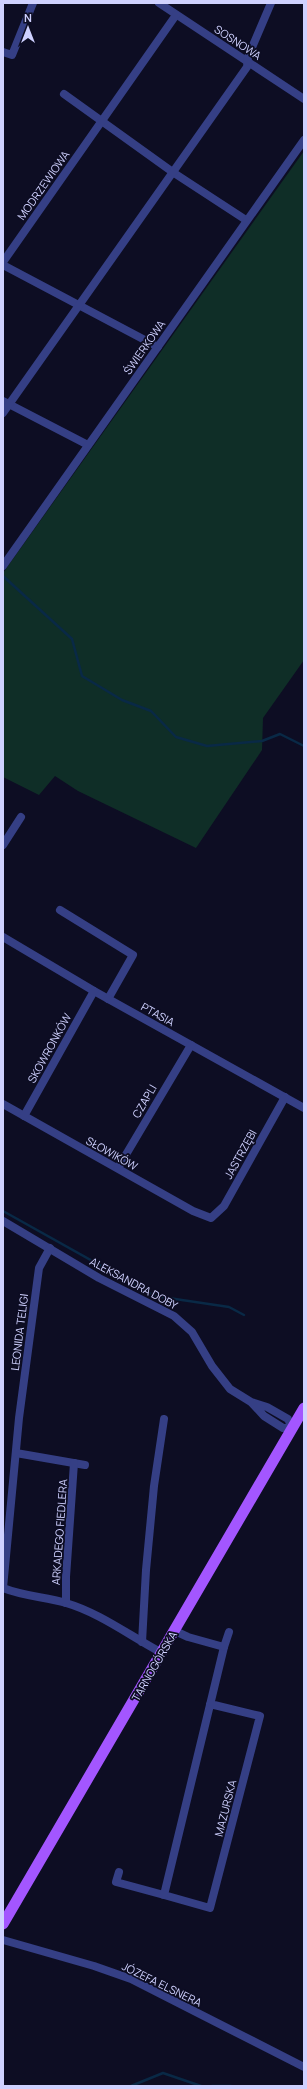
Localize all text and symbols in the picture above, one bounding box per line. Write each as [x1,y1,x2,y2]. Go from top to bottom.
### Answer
north arrow [8,8,48,48]
text: N [24,10,32,25]
street label: SOSNOWA [212,21,264,63]
street label: MODRZEWIOWA [13,147,73,223]
street label: ŚWIERKOWA [120,317,168,377]
street label: PTASIA [139,999,177,1029]
street label: SKOWRONKÓW [24,1010,75,1085]
street label: CZAPLI [128,1081,160,1121]
street label: JASTRZĘBI [220,1127,260,1181]
street label: SŁOWIKÓW [84,1133,141,1174]
street label: ALEKSANDRA DOBY [87,1253,181,1313]
street label: LEONIDA TELIGI [7,1293,31,1371]
street label: ARKADEGO FIEDLERA [48,1478,70,1585]
street label: TARNOGÓRSKA [128,1628,180,1704]
street label: MAZURSKA [211,1778,239,1838]
street label: JÓZEFA ELSNERA [120,1958,204,2010]

